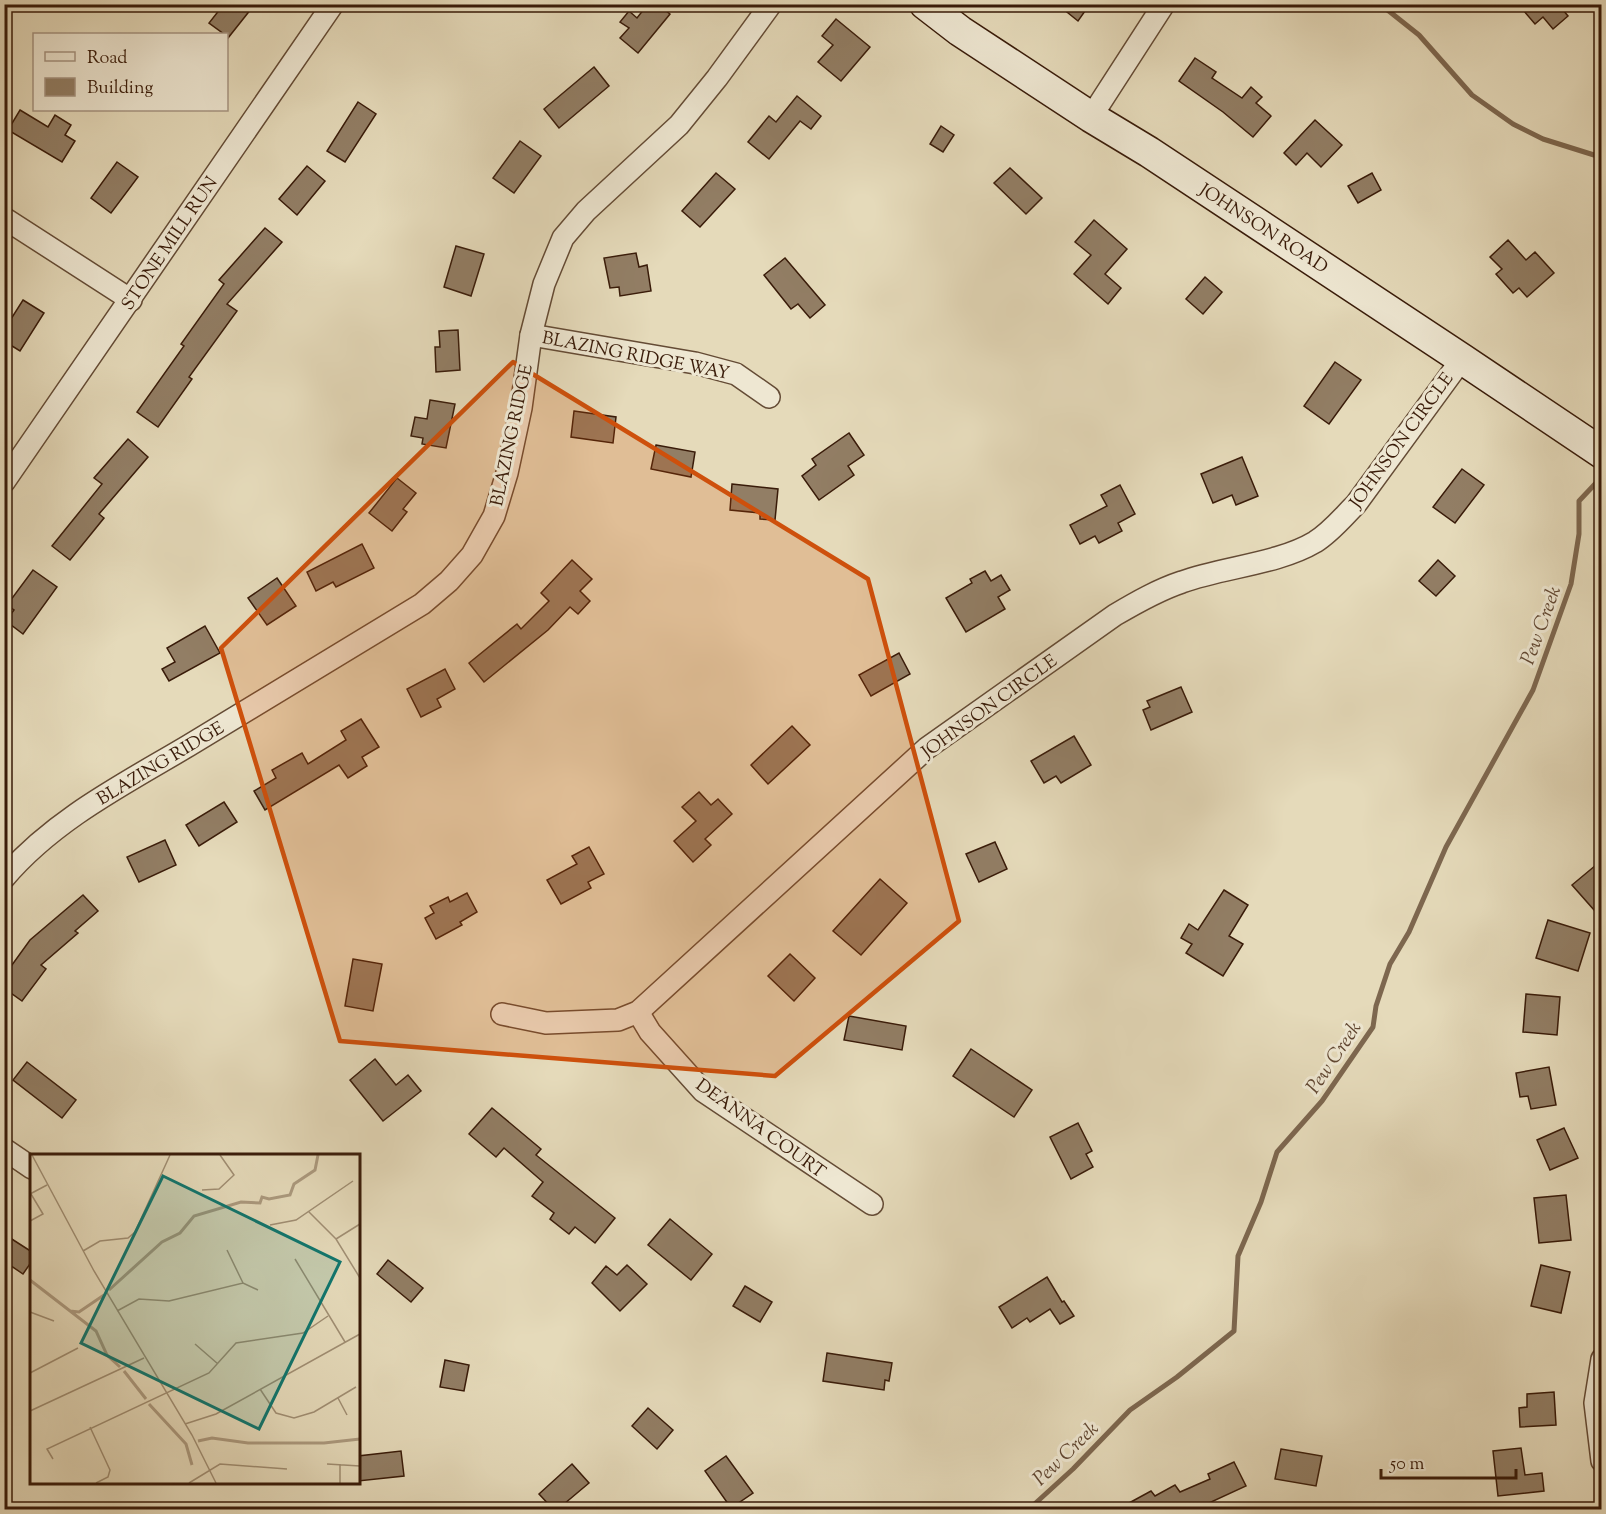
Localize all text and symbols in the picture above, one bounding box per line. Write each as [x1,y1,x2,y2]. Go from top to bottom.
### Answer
legend [33,33,228,111]
text: Road [87,46,127,72]
text: Building [87,76,153,102]
street label: STONE MILL RUN [116,172,225,316]
street label: JOHNSON ROAD [1193,178,1332,281]
street label: BLAZING RIDGE WAY [540,326,732,388]
street label: BLAZING RIDGE [485,362,541,509]
street label: JOHNSON CIRCLE [1344,368,1461,515]
water label: Pew Creek [1515,583,1570,669]
street label: JOHNSON CIRCLE [916,649,1064,766]
street label: BLAZING RIDGE [92,716,230,813]
water label: Pew Creek [1300,1016,1370,1100]
street label: DEANNA COURT [689,1073,831,1186]
inset map [30,1154,360,1484]
water label: Pew Creek [1027,1416,1106,1494]
scale bar [1381,1442,1516,1480]
text: 50 m [1389,1452,1425,1478]

